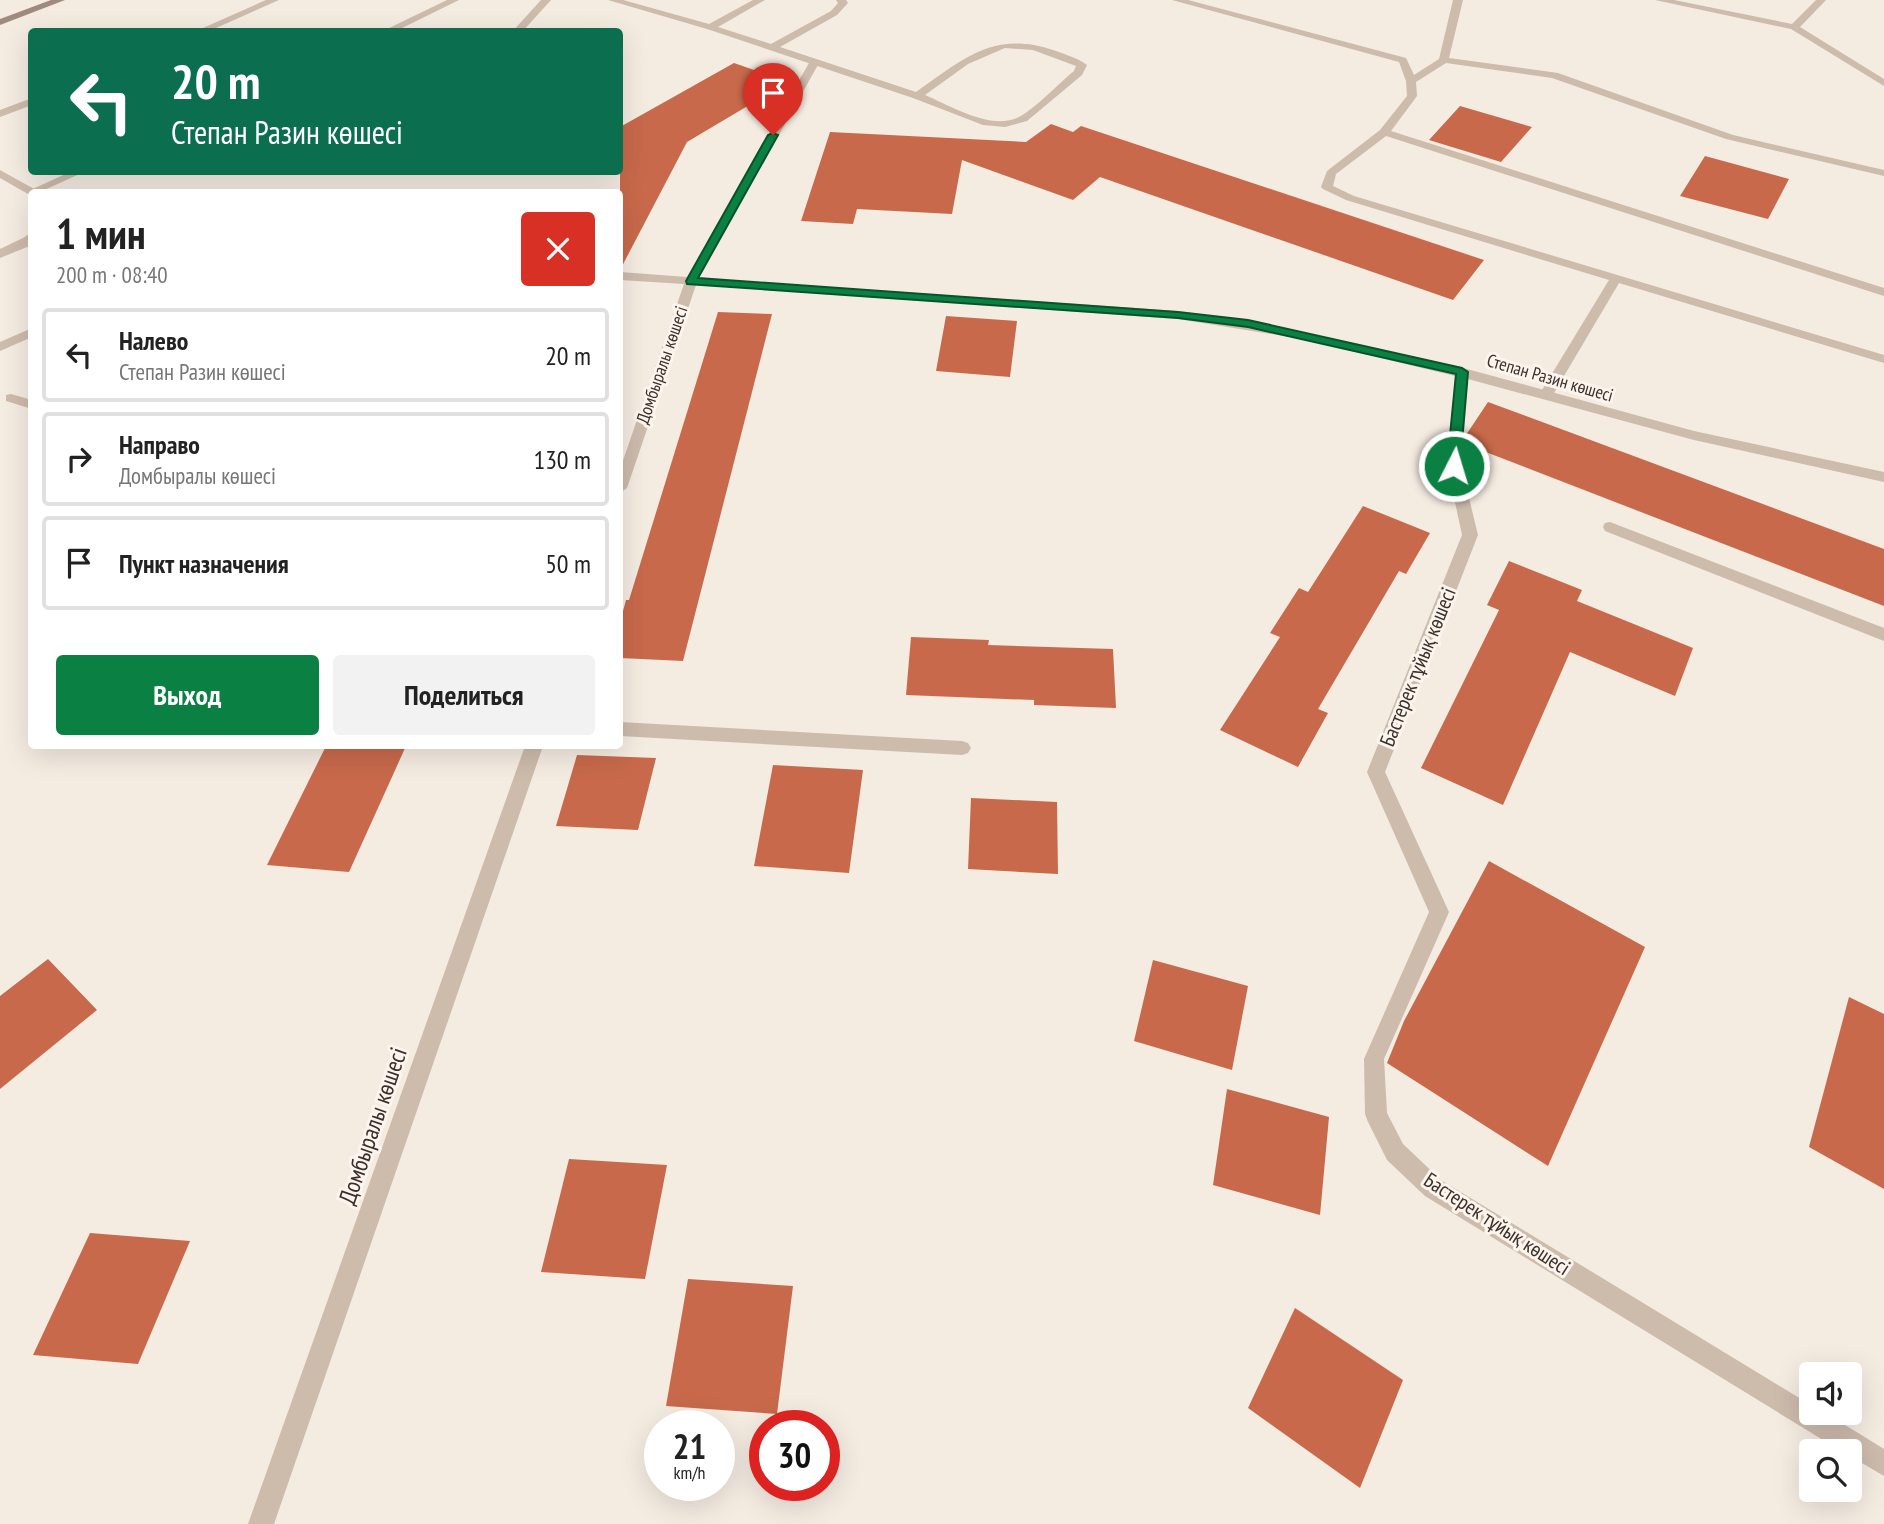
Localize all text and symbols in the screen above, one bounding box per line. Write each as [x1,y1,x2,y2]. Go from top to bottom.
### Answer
text: 20 m [171,49,260,113]
icon: left [56,56,147,147]
pin [743,63,803,135]
icon: arrive [754,74,792,112]
text: Степан Разин көшесі [171,111,403,153]
text: 1 мин [56,206,146,261]
button: close [521,212,595,286]
text: 200 m · 08:40 [56,260,168,289]
street label: Домбыралы көшесі [631,303,692,427]
text: Налево [119,324,188,357]
icon: left [60,336,98,374]
text: 20 m [545,339,591,372]
street label: Степан Разин көшесі [1484,348,1616,407]
text: Степан Разин көшесі [119,357,286,386]
text: Направо [119,428,200,461]
position arrow [1417,429,1491,503]
icon: right [60,440,98,478]
text: 130 m [533,443,591,476]
text: Домбыралы көшесі [119,461,276,490]
icon: arrive [60,544,98,582]
text: Пункт назначения [119,547,289,580]
text: 50 m [545,547,591,580]
street label: Бастерек тұйық көшесі [1373,583,1462,750]
button: Выход [56,655,319,735]
button: Поделиться [333,655,595,735]
street label: Домбыралы көшесі [331,1043,414,1208]
street label: Бастерек тұйық көшесі [1419,1166,1576,1281]
map controls [1799,1362,1862,1502]
button: sound [1799,1362,1862,1425]
speed limit sign: 30 [749,1410,840,1501]
text: 21 [673,1423,706,1469]
button: search [1799,1439,1862,1502]
text: km/h [674,1461,705,1484]

